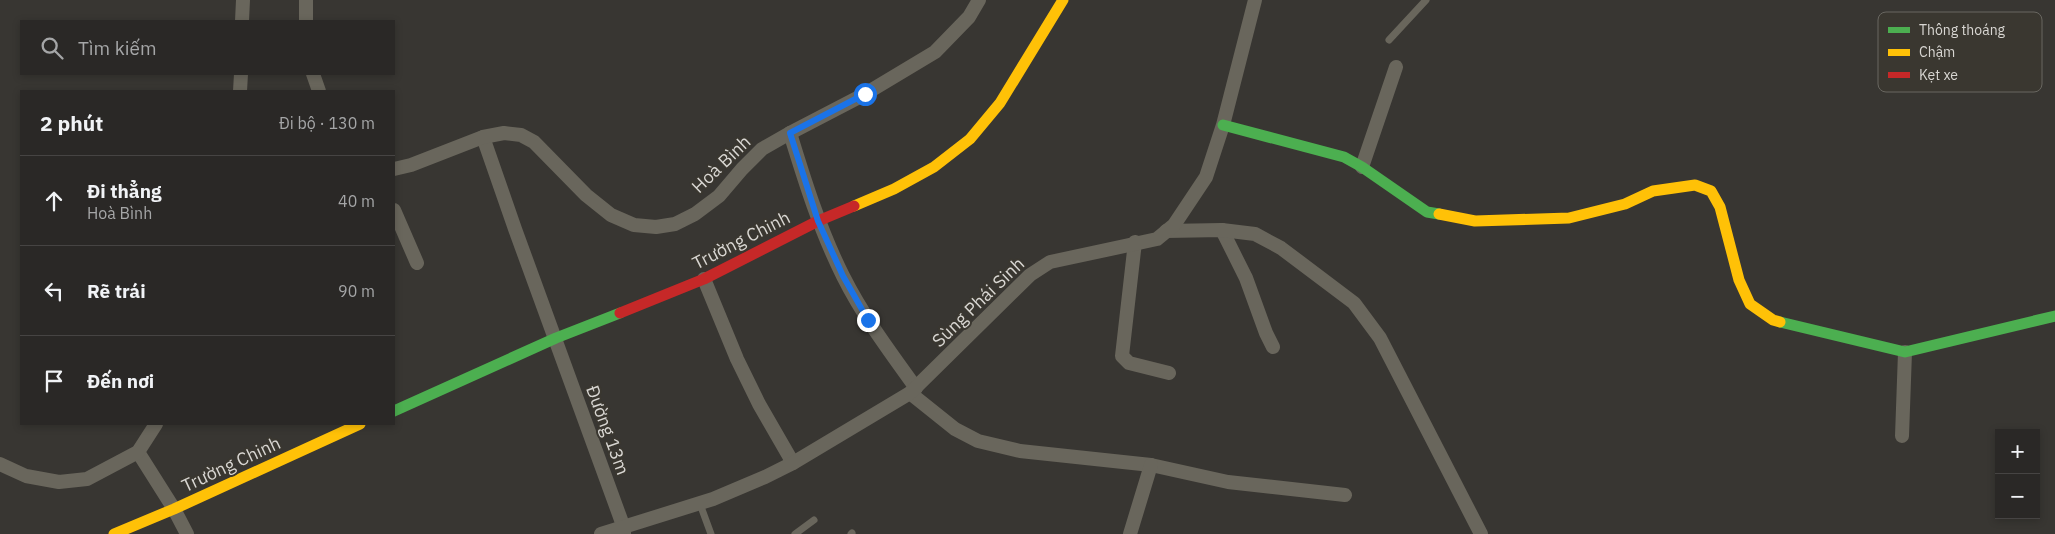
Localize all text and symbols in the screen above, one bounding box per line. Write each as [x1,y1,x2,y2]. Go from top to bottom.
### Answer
legend [1878,12,2042,92]
search box [20,20,395,75]
text: Thông thoáng [1919,21,2006,39]
icon: search [38,34,66,62]
text: Tìm kiếm [78,36,156,60]
text: Chậm [1919,43,1955,61]
text: Kẹt xe [1919,66,1958,84]
route start [854,83,877,106]
text: 2 phút [40,109,103,137]
text: Đi bộ · 130 m [279,113,375,133]
street label: Hoà Bình [687,130,755,198]
text: Đi thẳng [87,179,161,203]
icon: ahead [40,187,68,215]
text: 40 m [338,191,375,211]
text: Hoà Bình [87,203,152,223]
street label: Trường Chinh [688,206,794,274]
street label: Sùng Phái Sinh [927,252,1029,352]
icon: left [40,277,68,305]
text: Rẽ trái [87,279,146,303]
text: 90 m [338,281,375,301]
route end [857,309,880,332]
icon: arrive [40,367,68,395]
text: Đến nơi [87,369,154,393]
street label: Đường 13m [581,382,635,478]
map controls [1995,429,2040,519]
button: + [1995,429,2040,474]
street label: Trường Chinh [178,431,284,497]
button: − [1995,474,2040,519]

